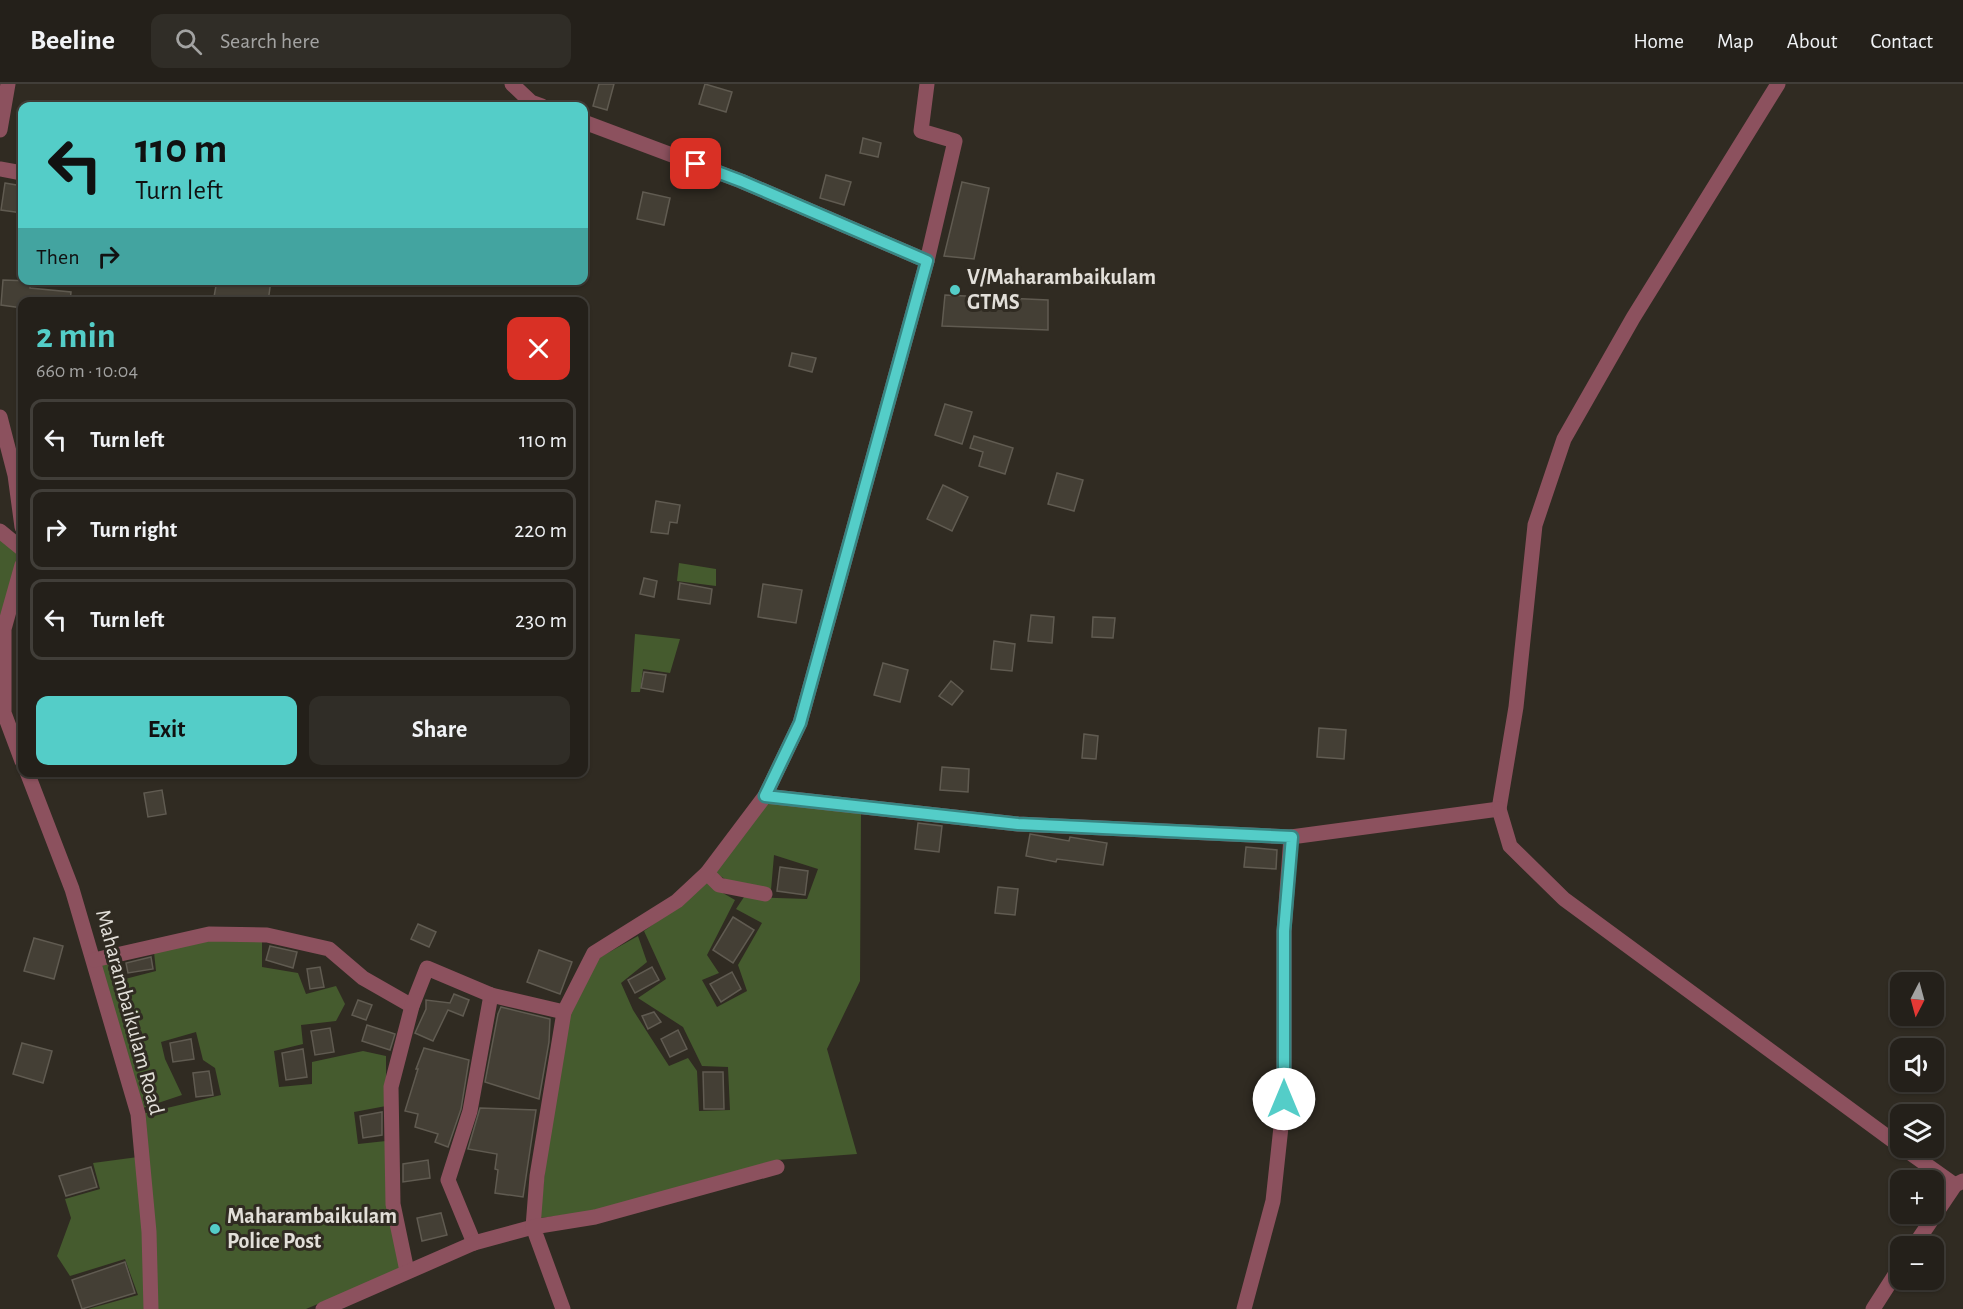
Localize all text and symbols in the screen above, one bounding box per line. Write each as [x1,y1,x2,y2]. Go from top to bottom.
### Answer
search box [151,14,571,68]
icon: search [172,25,205,58]
text: Beeline [30,27,115,55]
text: Search here [220,30,320,52]
text: Home [1633,31,1684,52]
text: Map [1717,31,1754,52]
text: About [1787,31,1837,52]
text: Contact [1870,31,1933,52]
icon: left [36,126,114,204]
text: 110 m [135,128,227,170]
pin [670,138,721,189]
icon: arrive [679,147,712,180]
text: Turn left [135,177,223,204]
icon: right [92,240,125,273]
text: Then [36,246,80,268]
place label: V/Maharambaikulam GTMS [967,266,1156,313]
marker: V/Maharambaikulam GTMS [948,283,962,297]
button: close [507,317,570,380]
text: 2 min [36,318,116,354]
text: 660 m · 10:04 [36,361,138,381]
icon: left [39,423,72,456]
text: Turn left [90,429,164,451]
text: 110 m [519,429,567,451]
icon: right [39,513,72,546]
text: Turn right [90,519,177,541]
text: 220 m [514,519,567,541]
icon: left [39,603,72,636]
text: Turn left [90,609,164,631]
text: 230 m [515,609,567,631]
button: Exit [36,696,297,765]
button: Share [309,696,570,765]
street label: Maharambaikulam Road [92,907,168,1117]
north arrow [1890,972,1944,1026]
map controls [1890,972,1944,1290]
button: sound [1890,1038,1944,1092]
position arrow [1252,1067,1316,1131]
button: layers [1890,1104,1944,1158]
button: + [1890,1170,1944,1224]
place label: Maharambaikulam Police Post [227,1205,397,1252]
marker: Maharambaikulam Police Post [208,1222,222,1236]
button: − [1890,1236,1944,1290]

